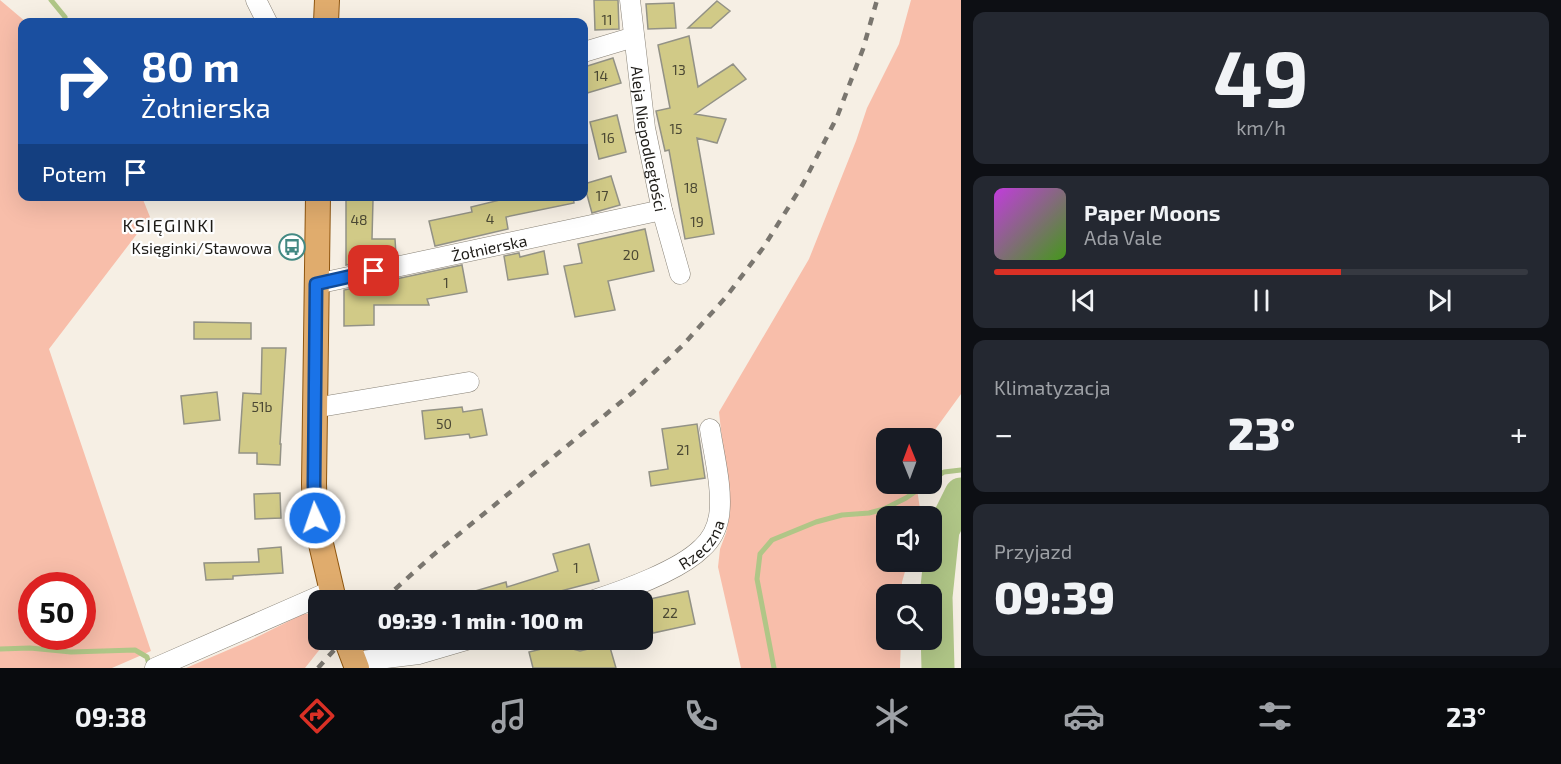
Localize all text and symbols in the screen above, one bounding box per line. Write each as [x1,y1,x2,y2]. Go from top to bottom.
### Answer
house number: 11 [601,11,613,28]
text: 49 [1213,29,1309,123]
text: 80 m [141,40,240,90]
icon: right [42,42,120,120]
house number: 13 [672,61,686,78]
street label: Aleja Niepodległości [628,65,672,213]
house number: 14 [594,67,608,84]
text: Żołnierska [141,91,270,123]
text: km/h [1236,115,1286,139]
house number: 15 [669,120,683,137]
house number: 16 [601,129,615,146]
icon: arrive [119,156,152,189]
text: Potem [42,160,107,186]
house number: 18 [684,179,698,196]
house number: 17 [596,187,608,204]
text: Paper Moons [1084,199,1220,225]
house number: 4 [486,210,494,227]
house number: 48 [350,211,368,228]
house number: 19 [690,213,704,230]
district label: KSIĘGINKI [123,214,216,236]
text: Ada Vale [1084,225,1162,249]
street label: Żołnierska [450,230,529,264]
bus stop icon: Księginki/Stawowa [277,232,307,262]
place label: Księginki/Stawowa [131,238,272,257]
pin [348,245,399,296]
house number: 20 [623,246,639,263]
icon: arrive [357,254,390,287]
house number: 1 [443,274,449,291]
icon: previous [1067,284,1100,317]
icon: pause [1245,284,1278,317]
icon: next [1423,284,1456,317]
text: Klimatyzacja [994,375,1110,399]
house number: 51b [251,398,273,415]
text: 23° [1228,405,1295,459]
text: − [994,413,1013,453]
text: + [1510,413,1528,453]
house number: 50 [436,415,452,432]
north arrow [876,428,942,494]
map controls [876,428,942,650]
house number: 21 [676,441,690,458]
position arrow [283,486,347,550]
button: sound [876,506,942,572]
street label: Rzeczna [675,517,727,573]
text: Przyjazd [994,539,1072,563]
house number: 1 [573,559,579,576]
text: 09:39 [994,569,1115,623]
speed limit sign: 50 [18,572,96,650]
button: search [876,584,942,650]
house number: 22 [662,604,678,621]
text: 09:39 · 1 min · 100 m [378,607,583,633]
icon: directions [296,695,338,737]
icon: music [488,695,530,737]
icon: phone [680,695,722,737]
icon: climate [871,695,913,737]
icon: car [1063,695,1105,737]
icon: filters [1254,695,1296,737]
text: 09:38 [75,700,147,732]
text: 23° [1446,700,1486,732]

